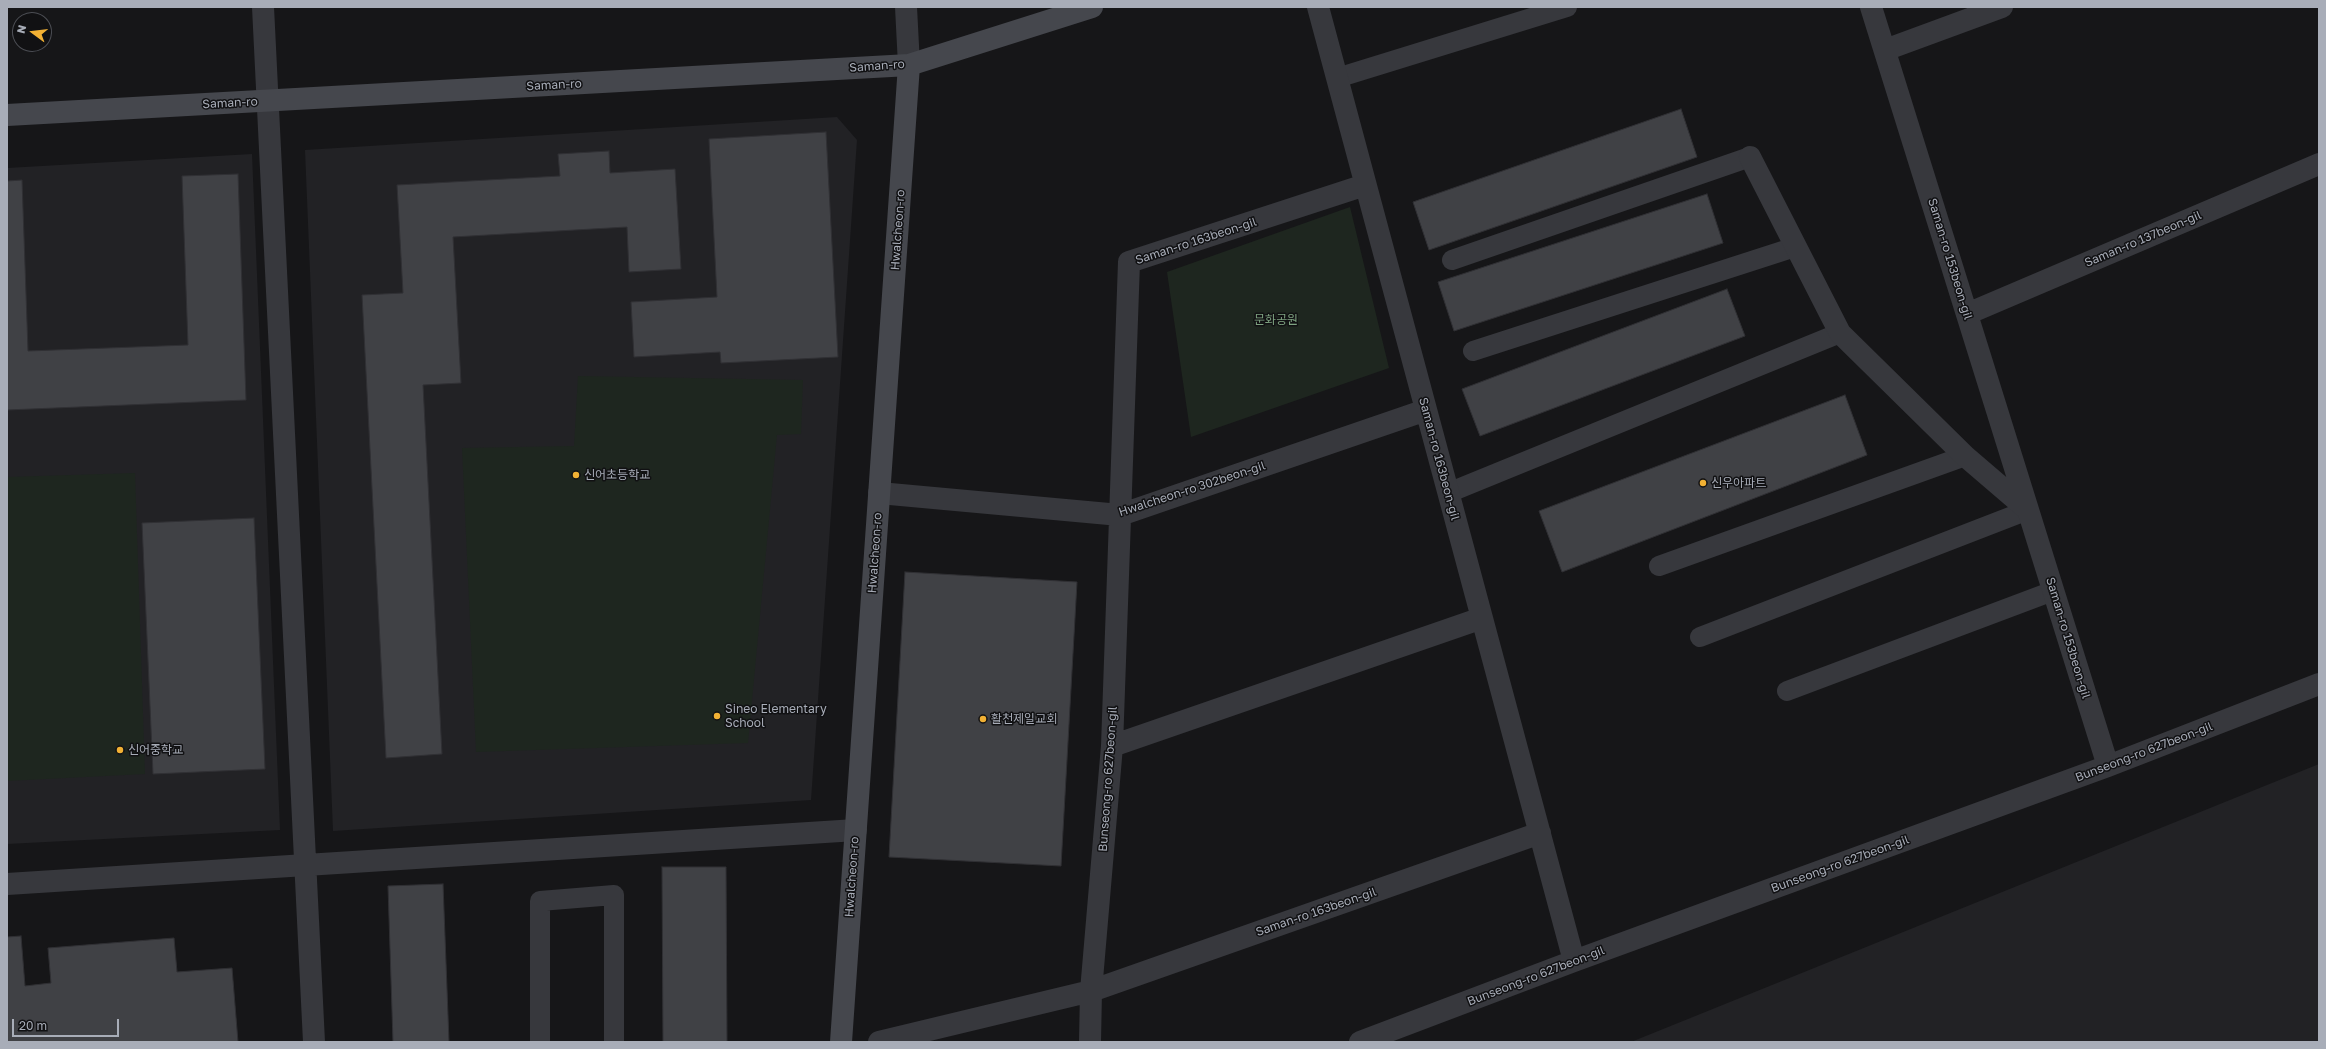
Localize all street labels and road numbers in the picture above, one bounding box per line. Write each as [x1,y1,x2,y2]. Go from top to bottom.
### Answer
street label: Saman-ro [849,57,905,75]
street label: Saman-ro [526,76,582,94]
street label: Saman-ro [202,94,258,112]
street label: Hwalcheon-ro [888,189,908,271]
street label: Saman-ro 153beon-gil [1925,197,1975,321]
street label: Saman-ro 137beon-gil [2082,208,2204,270]
street label: Saman-ro 163beon-gil [1134,215,1258,267]
street label: Saman-ro 163beon-gil [1416,396,1462,522]
street label: Hwalcheon-ro 302beon-gil [1117,458,1267,520]
street label: Hwalcheon-ro [865,512,885,594]
street label: Saman-ro 153beon-gil [2043,576,2093,700]
street label: Bunseong-ro 627beon-gil [1096,706,1120,852]
street label: Bunseong-ro 627beon-gil [2073,719,2215,785]
street label: Bunseong-ro 627beon-gil [1769,832,1911,896]
street label: Hwalcheon-ro [842,836,862,918]
street label: Saman-ro 163beon-gil [1254,885,1378,939]
street label: Bunseong-ro 627beon-gil [1465,943,1607,1009]

